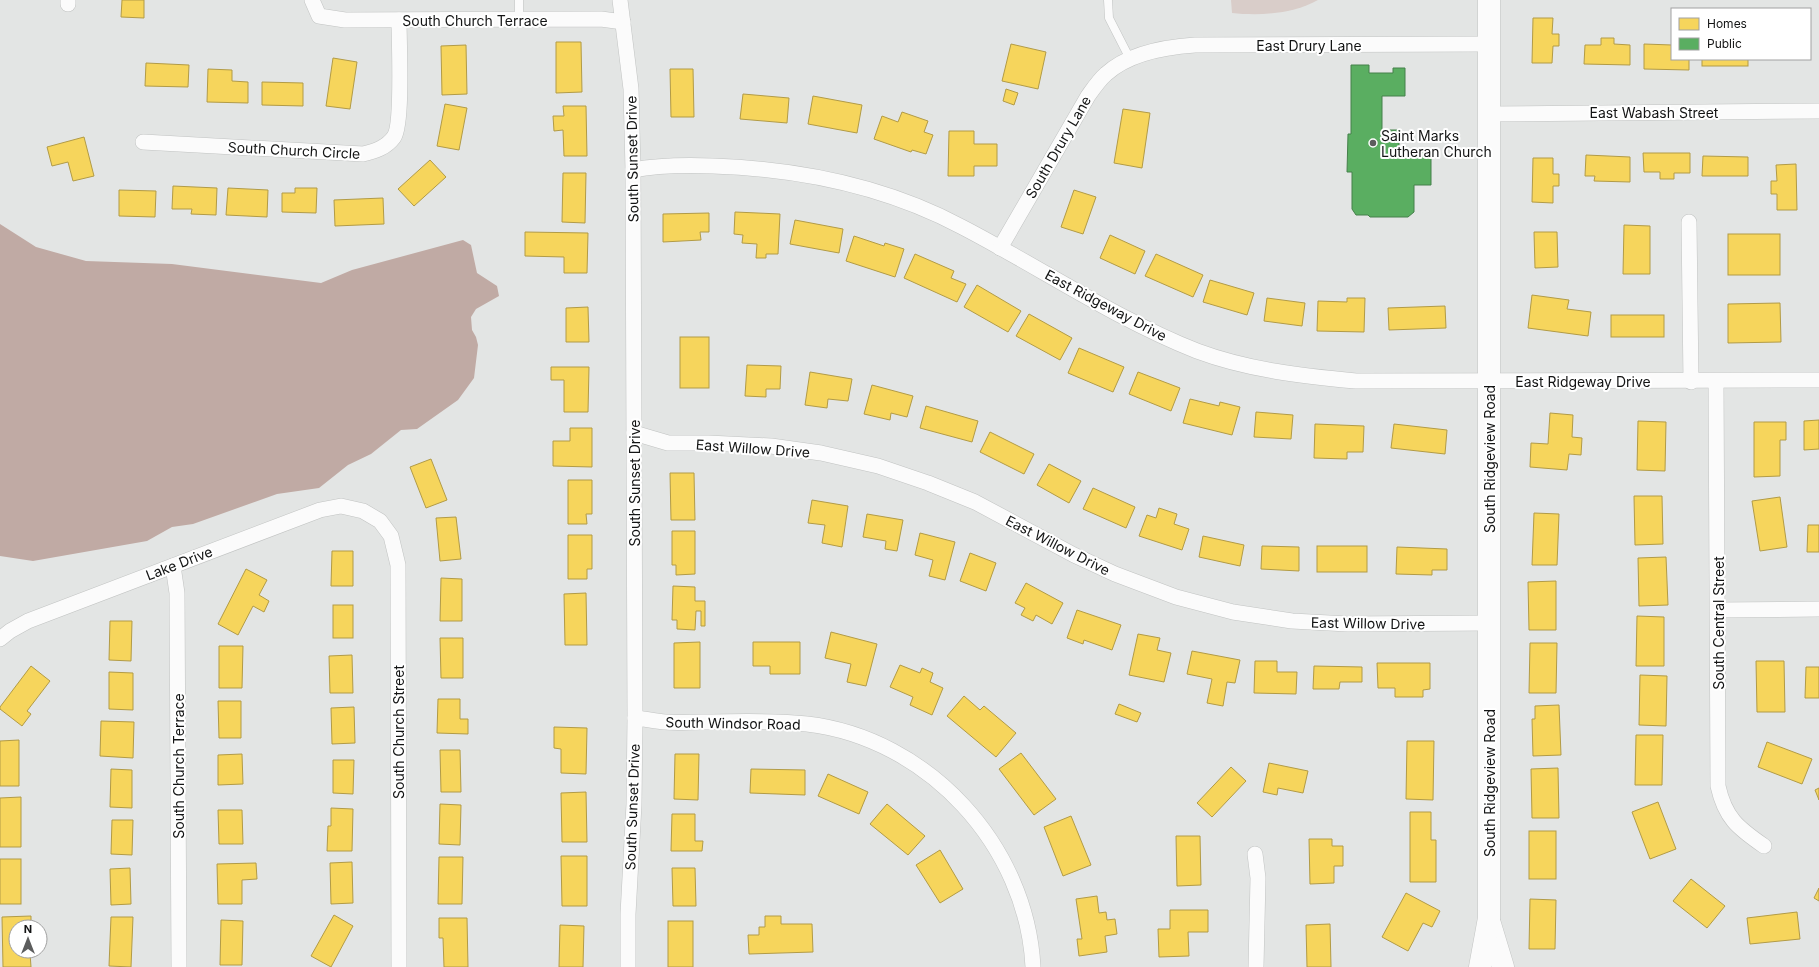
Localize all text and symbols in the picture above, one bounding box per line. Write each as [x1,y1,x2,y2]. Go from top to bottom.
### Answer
legend [1671,8,1811,60]
street label: South Church Terrace [402,12,548,29]
text: Homes [1707,16,1747,31]
text: Public [1707,36,1742,51]
street label: East Drury Lane [1256,37,1362,54]
street label: South Drury Lane [1022,93,1094,201]
street label: South Sunset Drive [622,95,642,223]
street label: East Wabash Street [1590,104,1719,121]
place label: Saint Marks Lutheran Church [1381,127,1492,160]
street label: South Church Circle [227,138,361,162]
marker: Saint Marks Lutheran Church [1368,138,1378,148]
street label: East Ridgeway Drive [1042,266,1170,344]
street label: East Ridgeway Drive [1515,373,1651,390]
street label: South Ridgeview Road [1481,385,1498,533]
street label: South Sunset Drive [626,420,643,546]
street label: East Willow Drive [695,436,811,460]
street label: East Willow Drive [1003,511,1113,579]
street label: Lake Drive [143,543,215,583]
street label: South Central Street [1710,556,1727,690]
street label: East Willow Drive [1311,614,1425,632]
street label: South Church Street [390,665,407,799]
street label: South Church Terrace [170,693,187,839]
street label: South Ridgeview Road [1481,709,1498,857]
street label: South Windsor Road [665,713,801,733]
street label: South Sunset Drive [621,743,643,871]
north arrow [8,919,48,959]
text: N [24,922,32,936]

